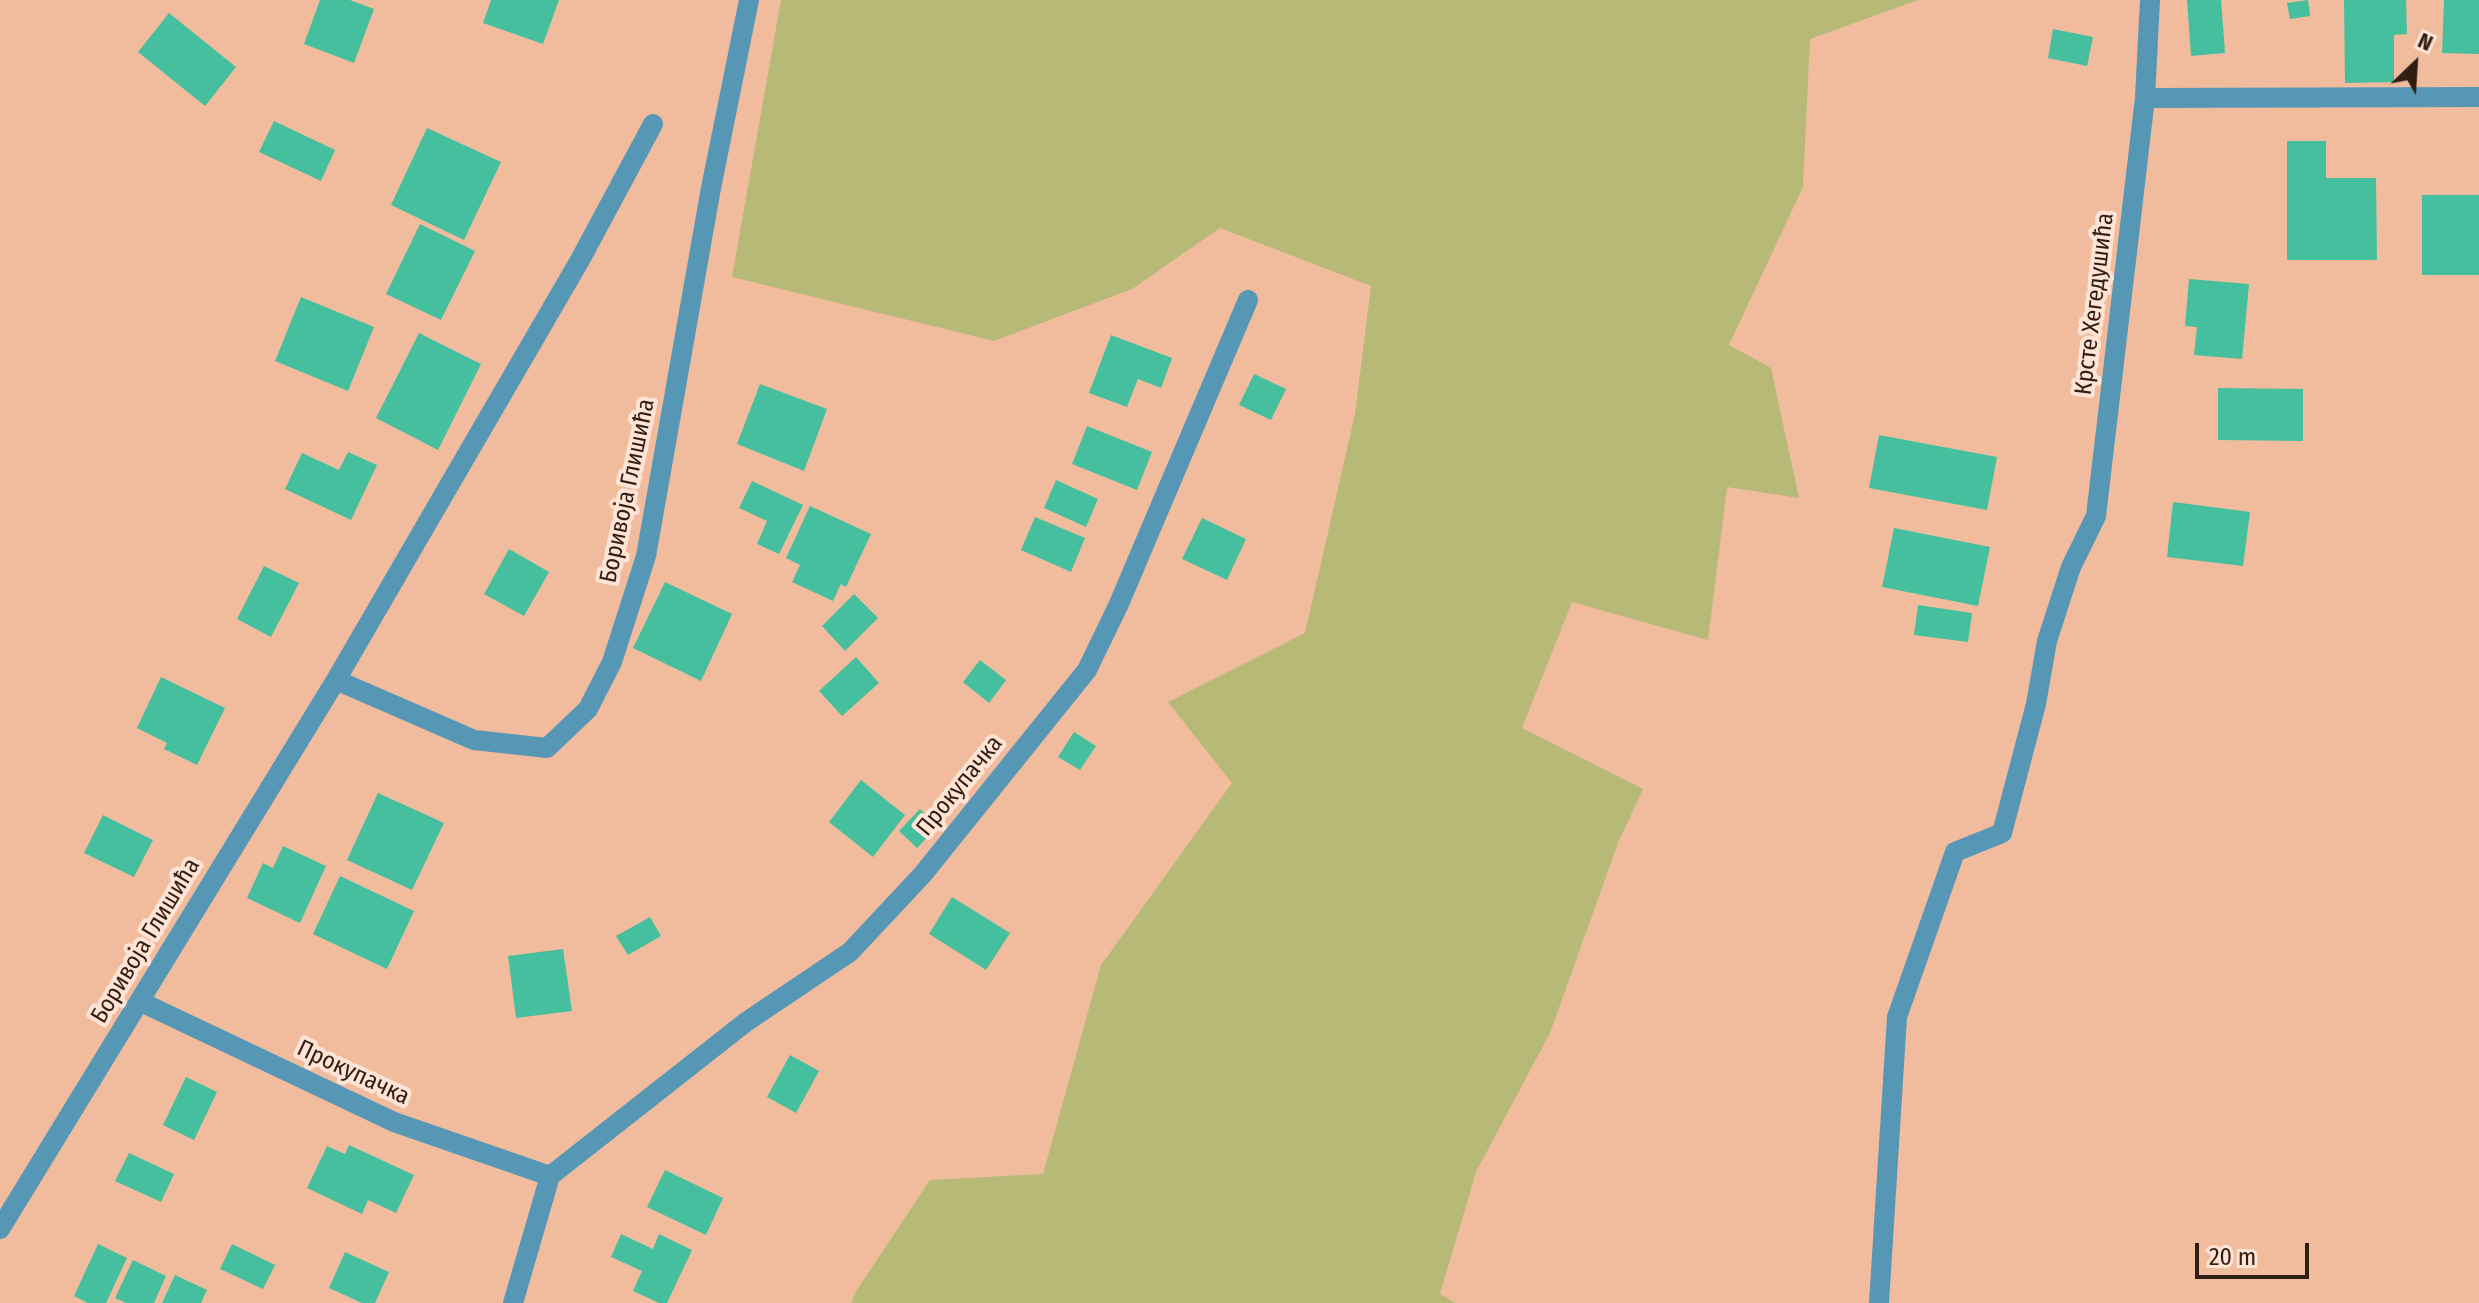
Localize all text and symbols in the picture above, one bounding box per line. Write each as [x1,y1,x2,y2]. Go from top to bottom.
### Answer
north arrow [2375,24,2455,104]
text: N [2414,27,2437,57]
street label: Крсте Хегедушића [2070,211,2120,397]
street label: Боривоја Глишића [594,396,662,586]
street label: Прокупачка [911,730,1009,842]
street label: Боривоја Глишића [85,853,207,1029]
street label: Прокупачка [292,1034,414,1112]
scale bar [2199,1227,2313,1277]
text: 20 m [2209,1243,2256,1271]

